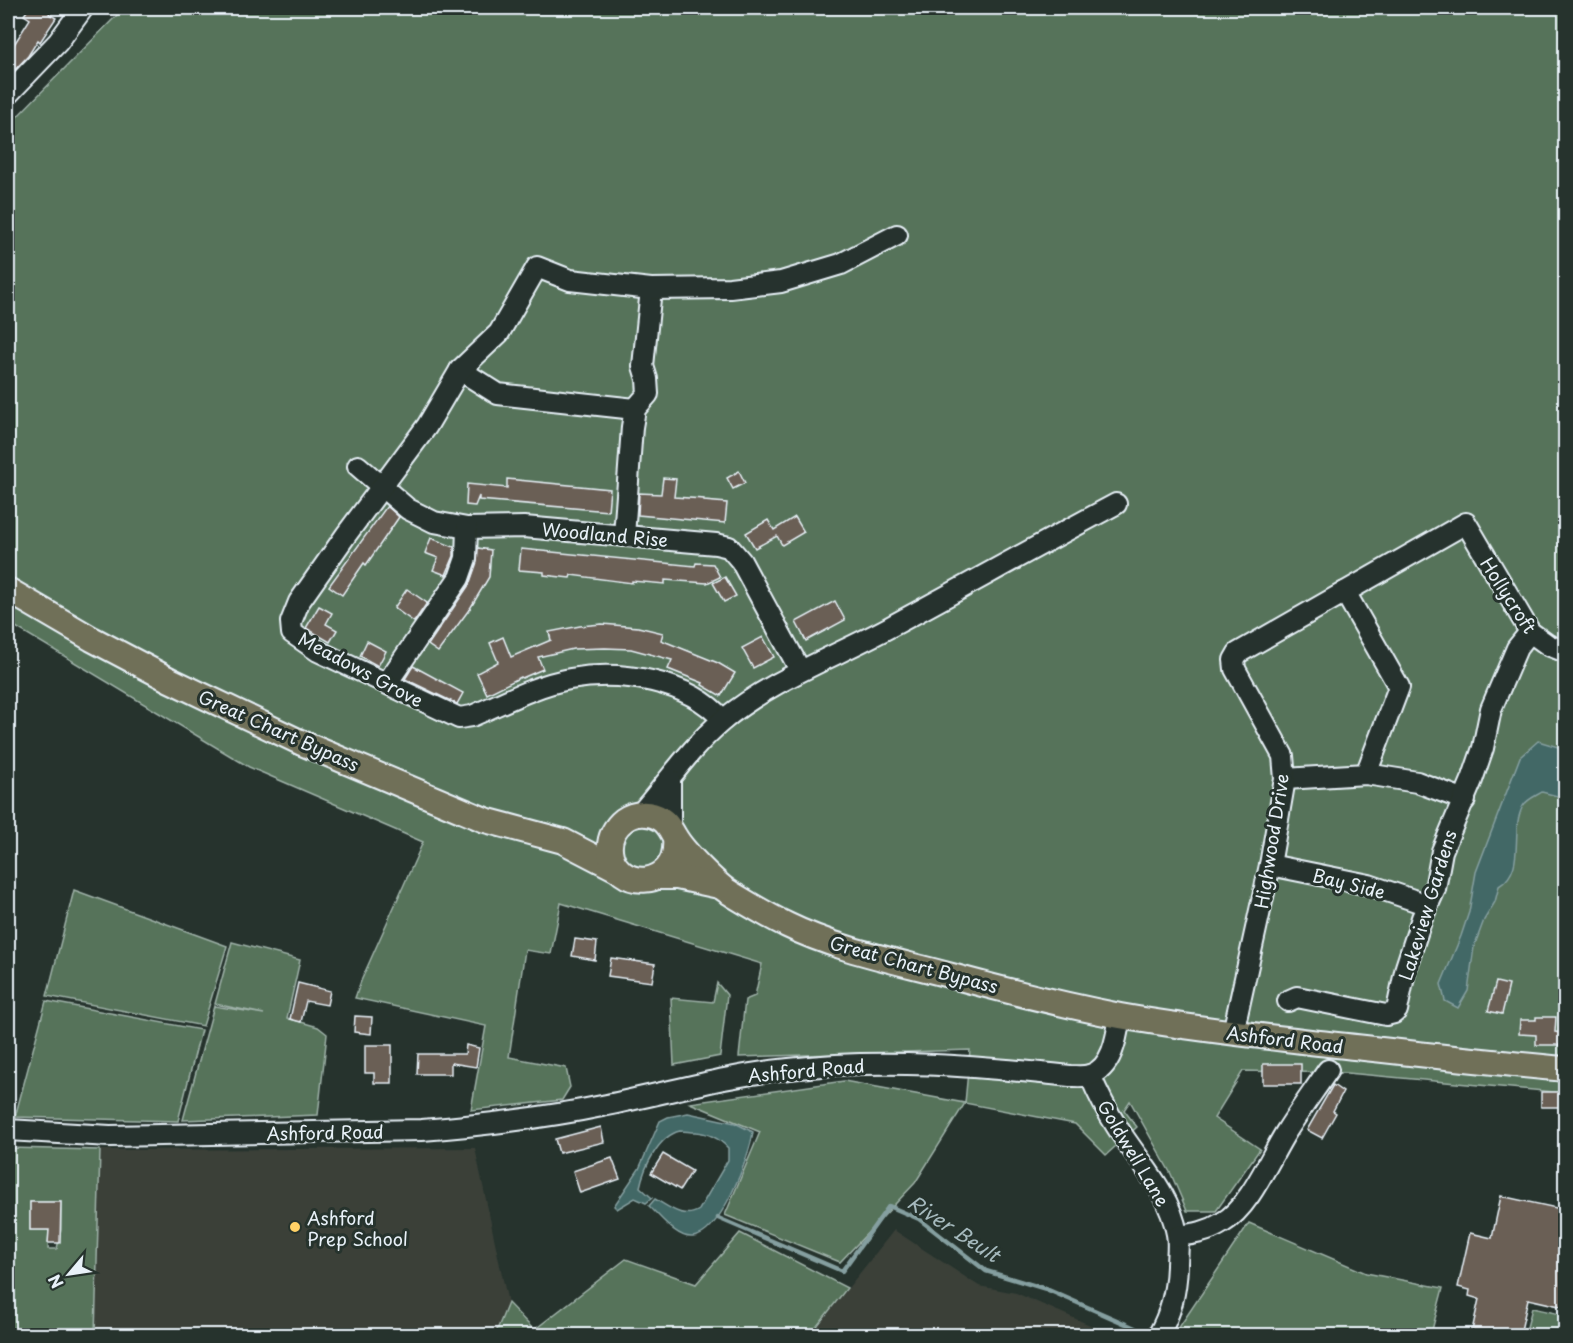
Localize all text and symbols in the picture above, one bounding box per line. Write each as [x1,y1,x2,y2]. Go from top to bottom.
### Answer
street label: Woodland Rise [541,515,669,553]
street label: Hollycroft [1474,552,1544,638]
street label: Meadows Grove [294,625,428,713]
street label: Great Chart Bypass [194,682,364,778]
street label: Highwood Drive [1247,772,1295,910]
street label: Lakeview Gardens [1391,826,1463,984]
street label: Bay Side [1310,861,1388,905]
street label: Great Chart Bypass [827,929,1001,999]
street label: Ashford Road [1225,1018,1345,1060]
street label: Ashford Road [746,1051,866,1089]
street label: Goldwell Lane [1091,1094,1177,1212]
street label: Ashford Road [266,1117,384,1147]
water label: River Beult [902,1187,1009,1271]
place label: Ashford Prep School [307,1204,408,1252]
marker: Ashford Prep School [288,1220,302,1234]
north arrow [39,1244,99,1304]
text: N [41,1270,69,1293]

